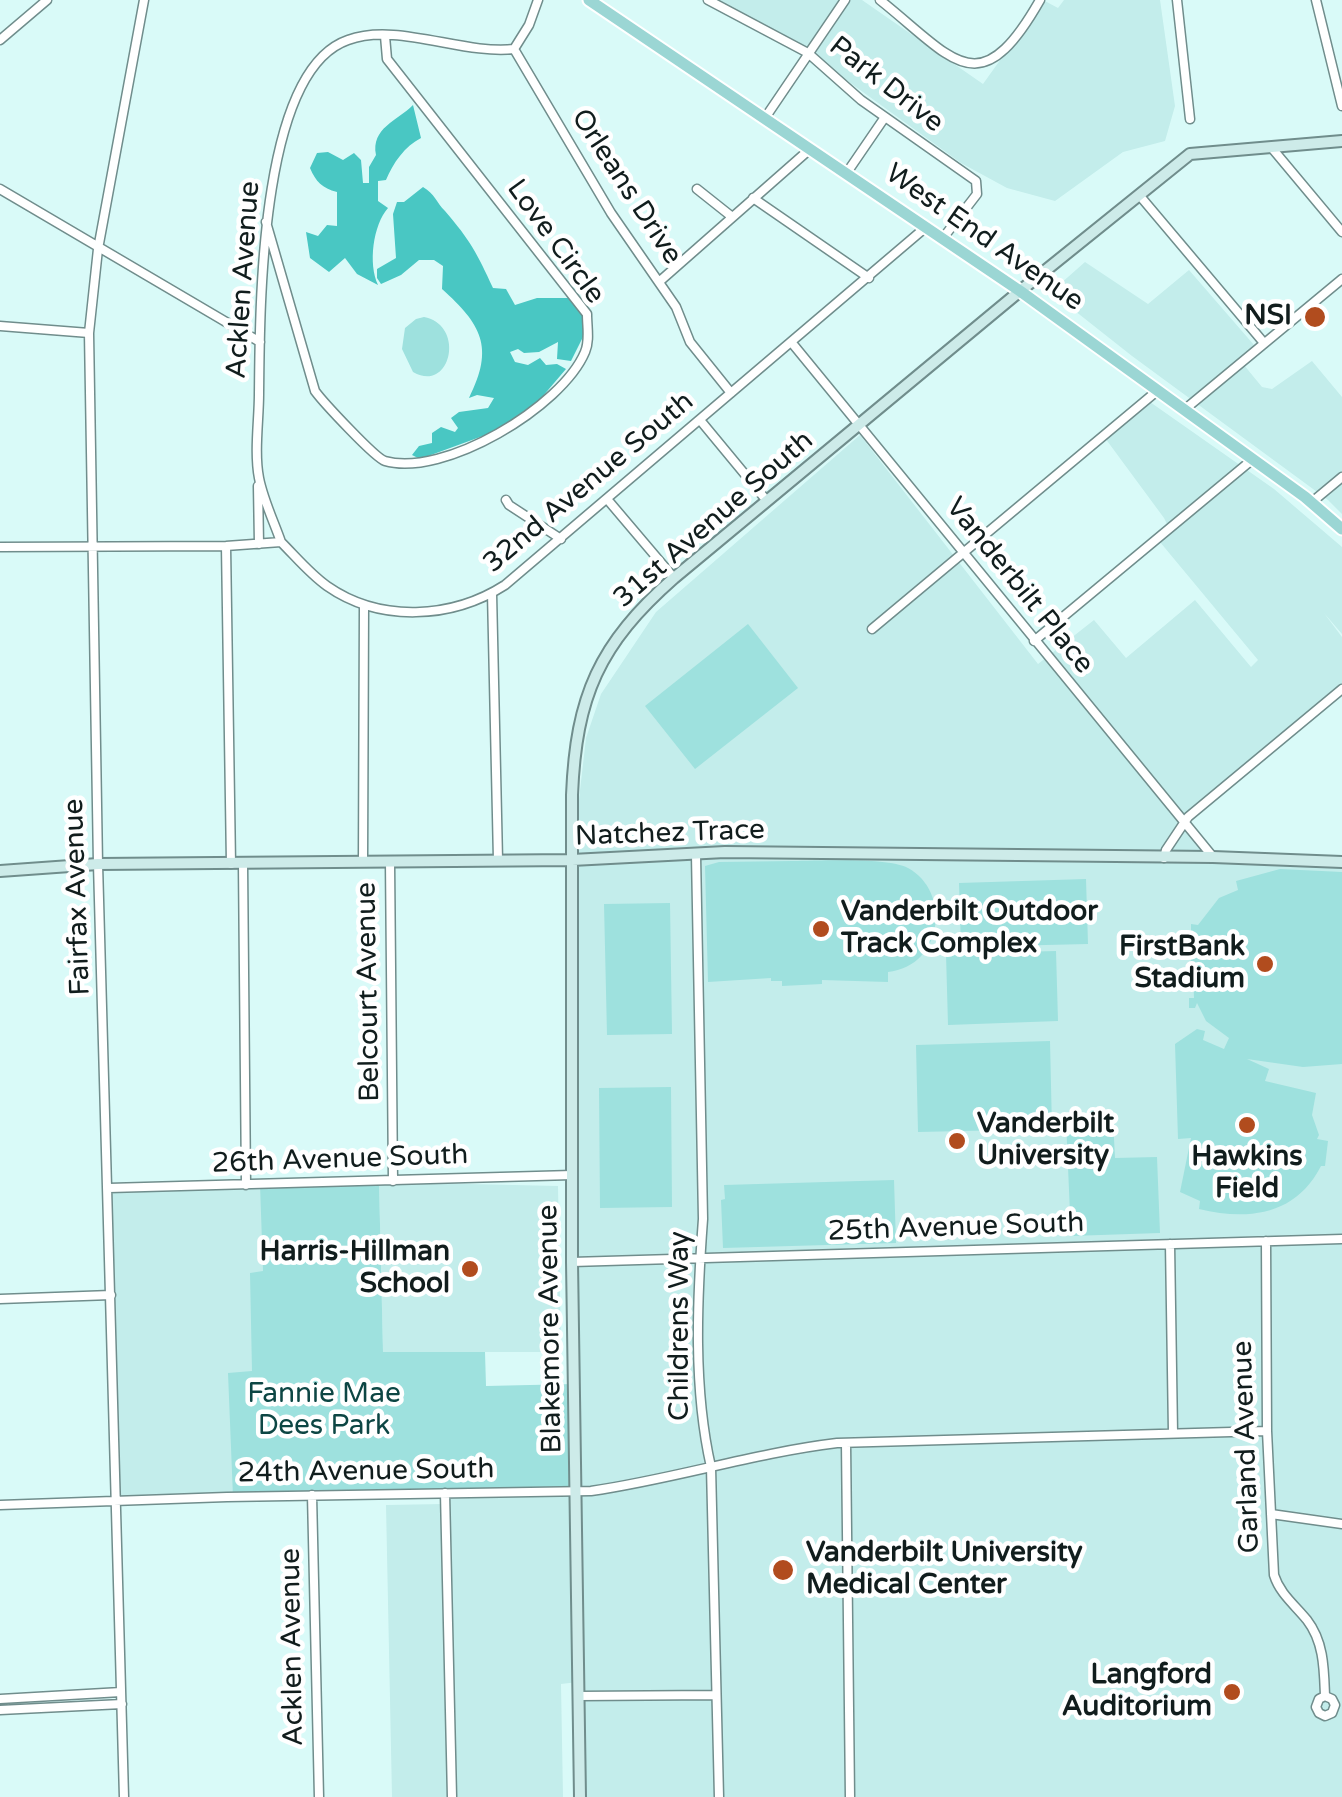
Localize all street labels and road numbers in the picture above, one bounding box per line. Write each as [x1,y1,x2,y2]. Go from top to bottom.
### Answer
street label: Park Drive [822,30,950,140]
street label: Orleans Drive [563,103,689,271]
street label: West End Avenue [878,157,1090,319]
street label: Love Circle [499,173,611,311]
street label: Acklen Avenue [220,180,268,380]
street label: 32nd Avenue South [477,385,701,581]
street label: 31st Avenue South [607,424,821,616]
street label: Vanderbilt Place [938,491,1100,681]
street label: Fairfax Avenue [58,798,98,996]
street label: Natchez Trace [575,814,765,854]
street label: Belcourt Avenue [350,882,388,1102]
street label: 26th Avenue South [211,1139,469,1181]
street label: Blakemore Avenue [532,1204,570,1454]
street label: 25th Avenue South [827,1207,1085,1249]
street label: Childrens Way [664,1231,698,1421]
street label: Garland Avenue [1227,1340,1267,1554]
street label: 24th Avenue South [237,1453,495,1491]
street label: Acklen Avenue [274,1548,312,1746]

